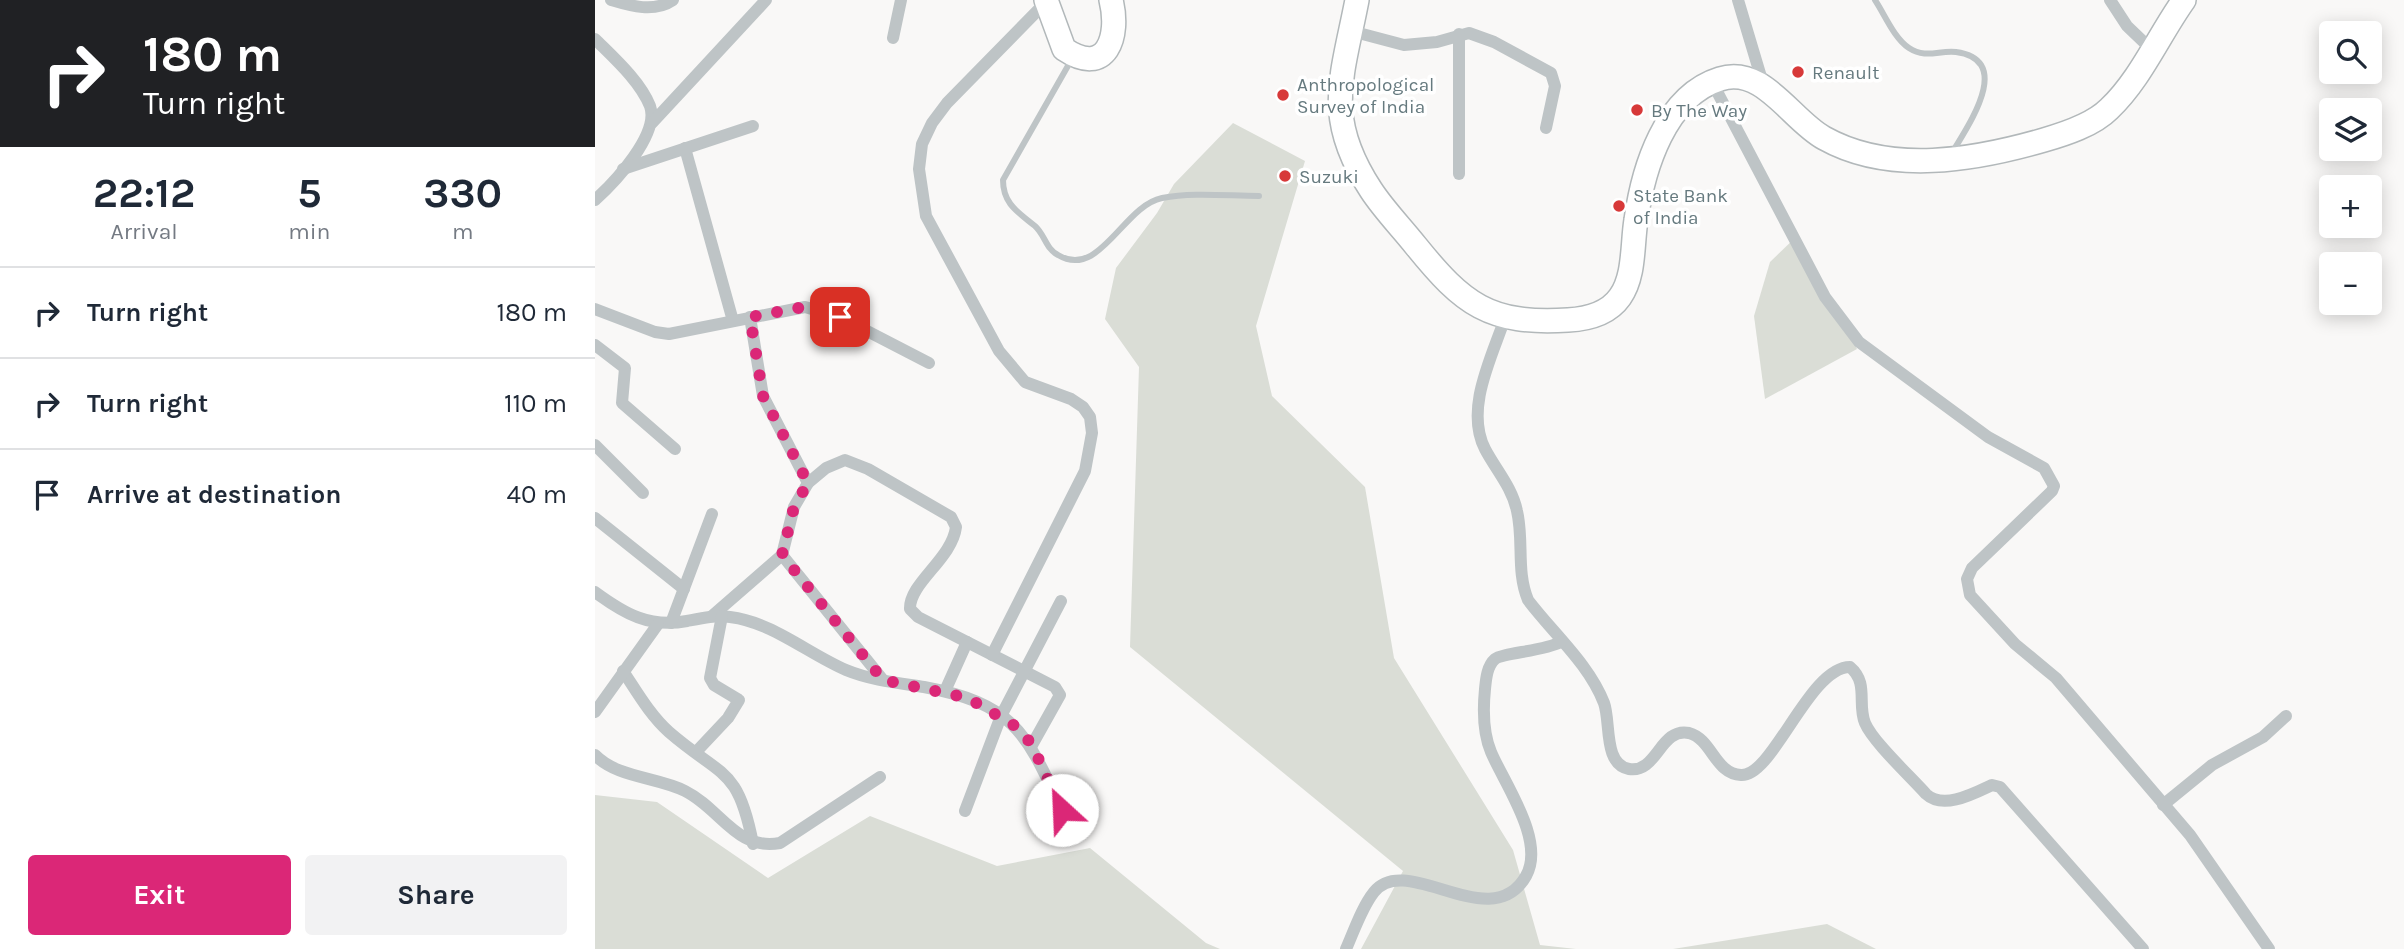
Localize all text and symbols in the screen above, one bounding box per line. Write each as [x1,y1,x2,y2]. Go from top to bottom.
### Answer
map controls [2319,21,2382,315]
button: search [2319,21,2382,84]
text: 180 m [143,26,282,83]
icon: right [28,28,119,119]
place label: Renault [1812,62,1879,84]
marker: Renault [1790,64,1806,80]
place label: Anthropological Survey of India [1297,74,1434,118]
text: Turn right [143,85,285,122]
marker: Anthropological Survey of India [1275,87,1291,103]
button: layers [2319,98,2382,161]
place label: By The Way [1651,100,1747,122]
marker: By The Way [1629,102,1645,118]
place label: Suzuki [1299,166,1359,188]
text: 22:12 [93,168,195,218]
text: 5 [297,168,322,218]
text: 330 [423,168,502,218]
marker: Suzuki [1277,168,1293,184]
button: + [2319,175,2382,238]
place label: State Bank of India [1633,185,1728,229]
marker: State Bank of India [1611,198,1627,214]
text: Arrival [110,218,178,245]
text: min [288,218,330,245]
text: m [452,218,474,245]
button: − [2319,252,2382,315]
pin [810,287,870,347]
icon: right [28,294,66,332]
text: Turn right [87,297,208,328]
text: 180 m [497,297,567,328]
icon: arrive [821,298,859,336]
icon: right [28,385,66,423]
text: Turn right [87,388,208,419]
text: 110 m [504,388,567,419]
icon: arrive [28,476,66,514]
text: Arrive at destination [87,479,341,510]
text: 40 m [507,479,567,510]
position arrow [1025,773,1099,847]
button: Exit [28,855,291,935]
button: Share [305,855,567,935]

